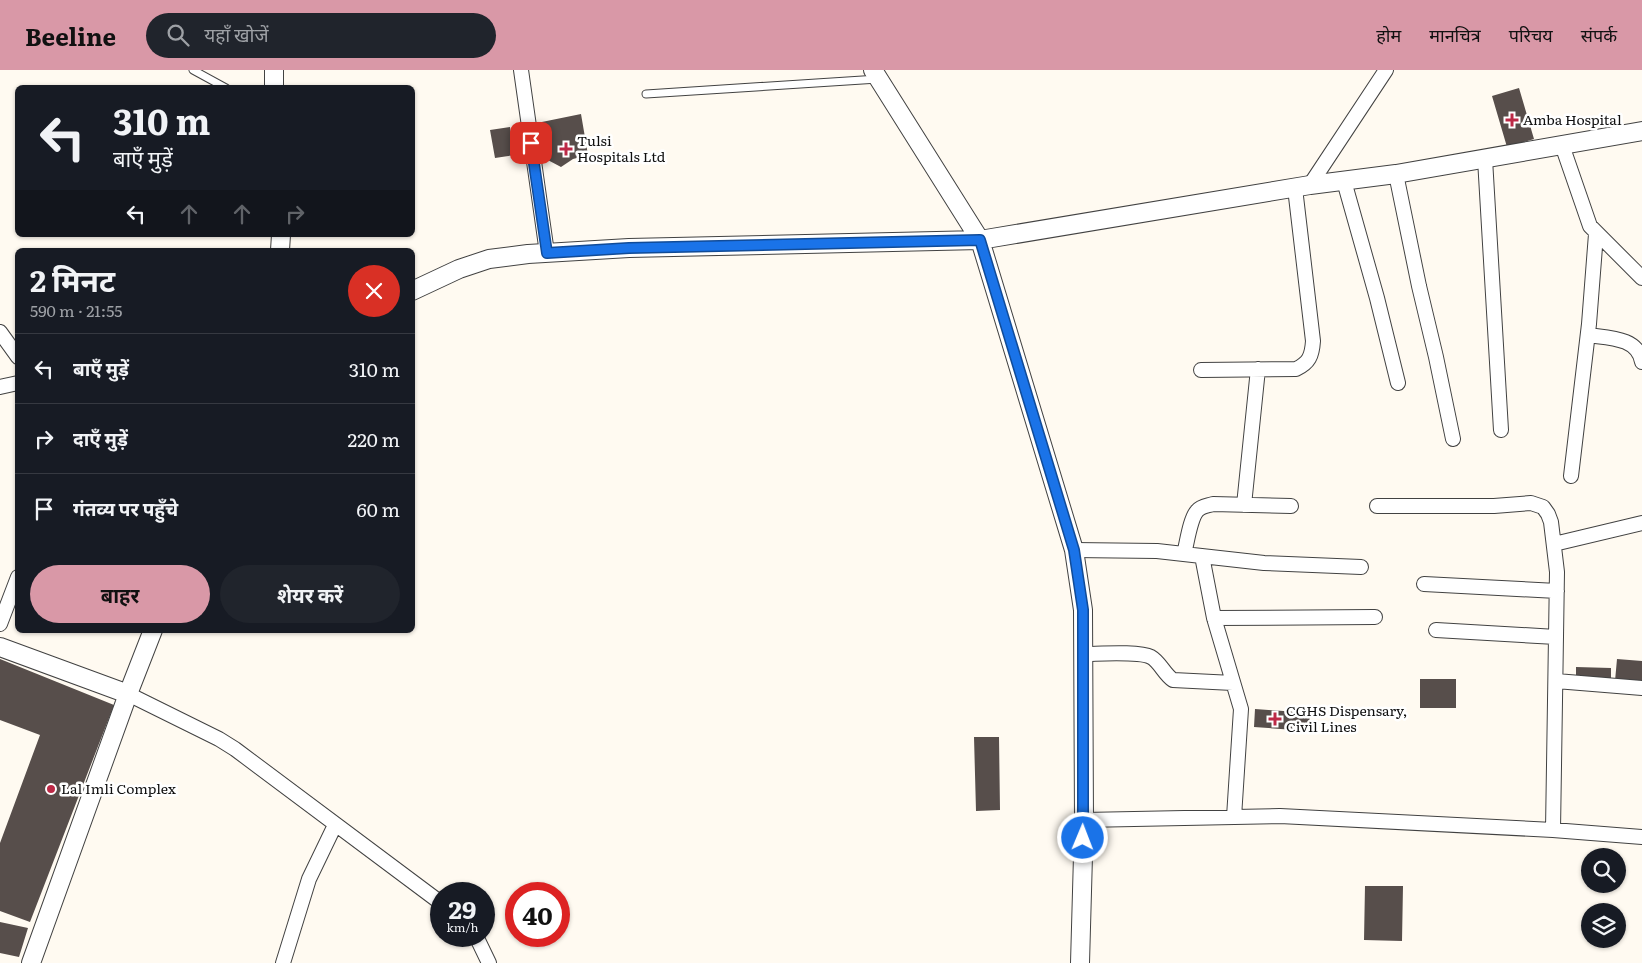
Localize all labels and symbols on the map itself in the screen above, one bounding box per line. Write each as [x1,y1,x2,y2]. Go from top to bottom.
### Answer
place label: Amba Hospital [1523,109,1622,129]
marker: Amba Hospital [1505,113,1519,127]
pin [510,122,552,164]
place label: Tulsi Hospitals Ltd [577,130,666,166]
marker: Tulsi Hospitals Ltd [559,142,573,156]
place label: CGHS Dispensary, Civil Lines [1286,700,1407,736]
marker: CGHS Dispensary, Civil Lines [1268,712,1282,726]
place label: Lal Imli Complex [61,778,176,798]
marker: Lal Imli Complex [45,783,57,795]
position arrow [1056,811,1108,863]
speed limit sign: 40 [505,882,570,947]

